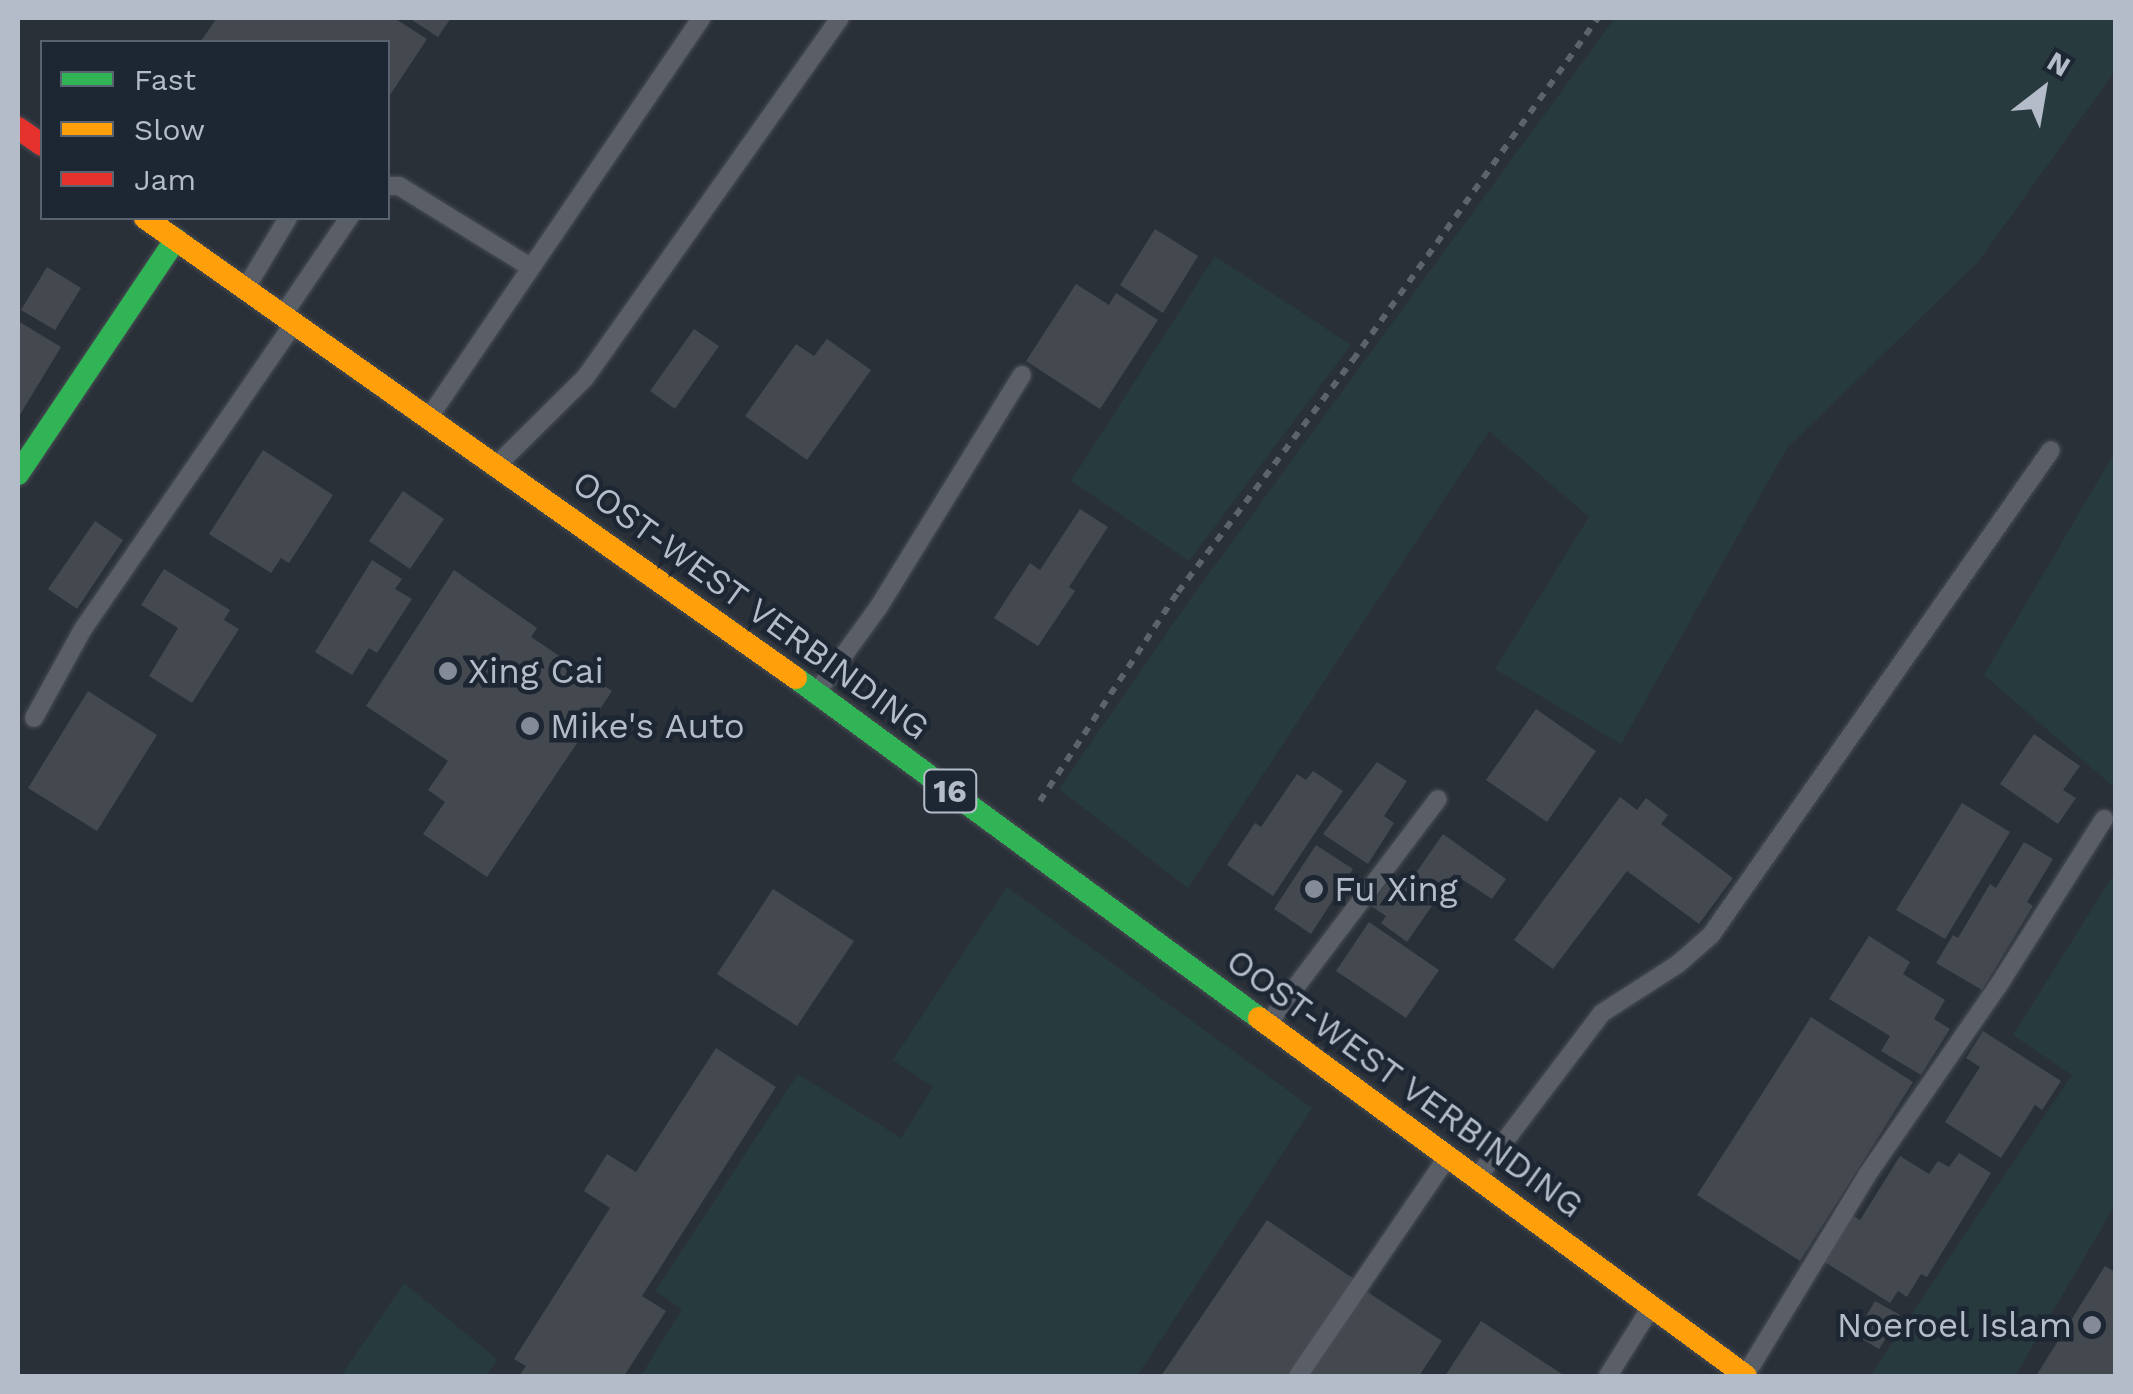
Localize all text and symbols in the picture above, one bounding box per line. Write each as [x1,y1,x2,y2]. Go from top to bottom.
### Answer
legend [40,40,390,220]
north arrow [1993,40,2093,140]
text: N [2041,44,2076,83]
text: Fast [134,62,196,97]
text: Slow [134,112,205,147]
text: Jam [134,162,196,197]
street label: OOST-WEST VERBINDING [564,461,938,749]
place label: Xing Cai [468,650,604,692]
marker: Xing Cai [437,660,459,682]
place label: Mike's Auto [550,705,746,747]
marker: Mike's Auto [519,715,541,737]
road number: 16 [922,764,978,818]
place label: Fu Xing [1334,868,1458,910]
marker: Fu Xing [1303,878,1325,900]
street label: OOST-WEST VERBINDING [1218,939,1592,1227]
place label: Noeroel Islam [1835,1304,2072,1346]
marker: Noeroel Islam [2081,1314,2103,1336]

